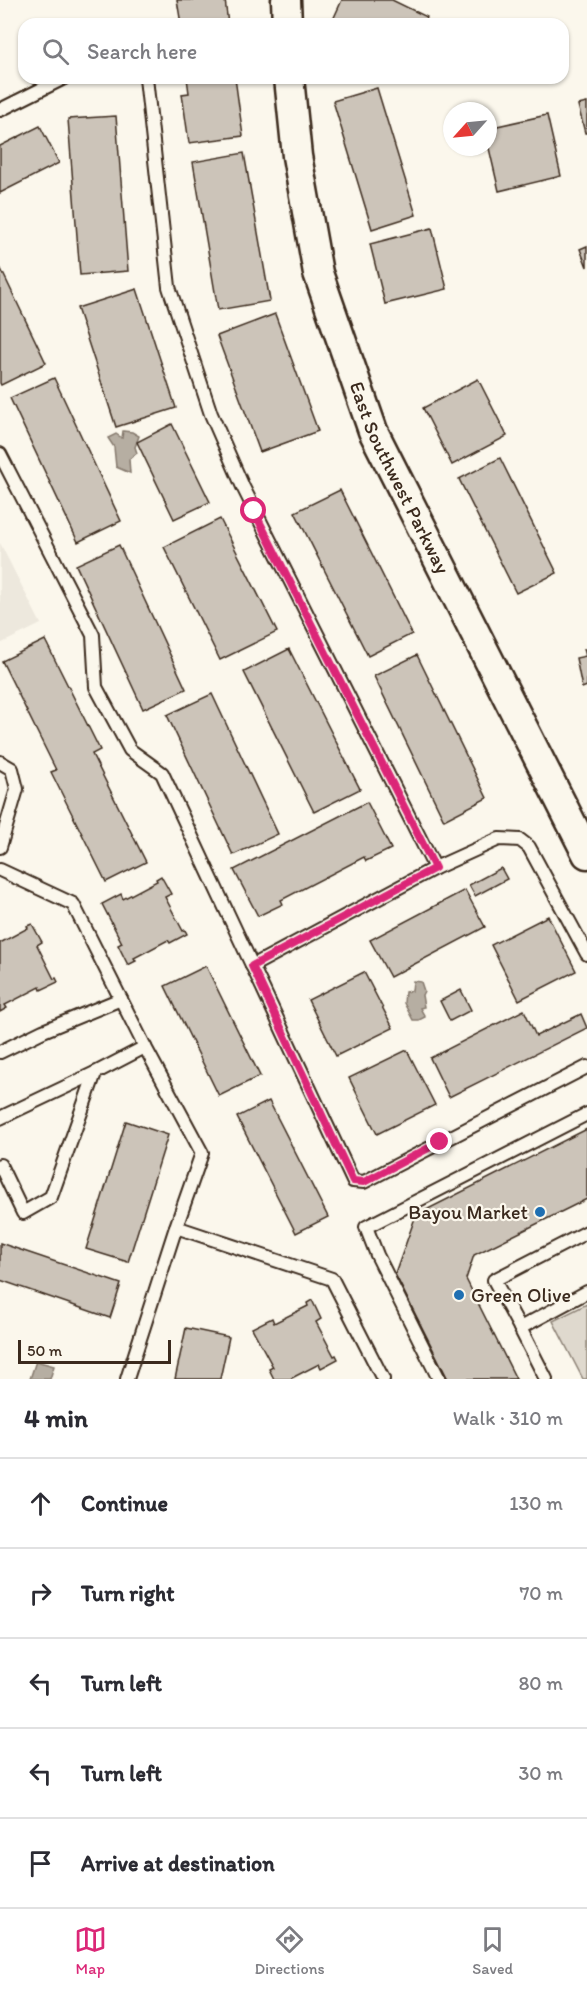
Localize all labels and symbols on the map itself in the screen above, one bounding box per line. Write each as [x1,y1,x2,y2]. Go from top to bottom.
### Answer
north arrow [443,102,497,156]
street label: East Southwest Parkway [345,378,455,578]
route start [240,497,266,523]
route end [426,1128,452,1154]
place label: Bayou Market [408,1200,528,1224]
marker: Bayou Market [533,1205,547,1219]
place label: Green Olive [471,1283,571,1307]
marker: Green Olive [452,1288,466,1302]
scale bar [18,1337,171,1364]

